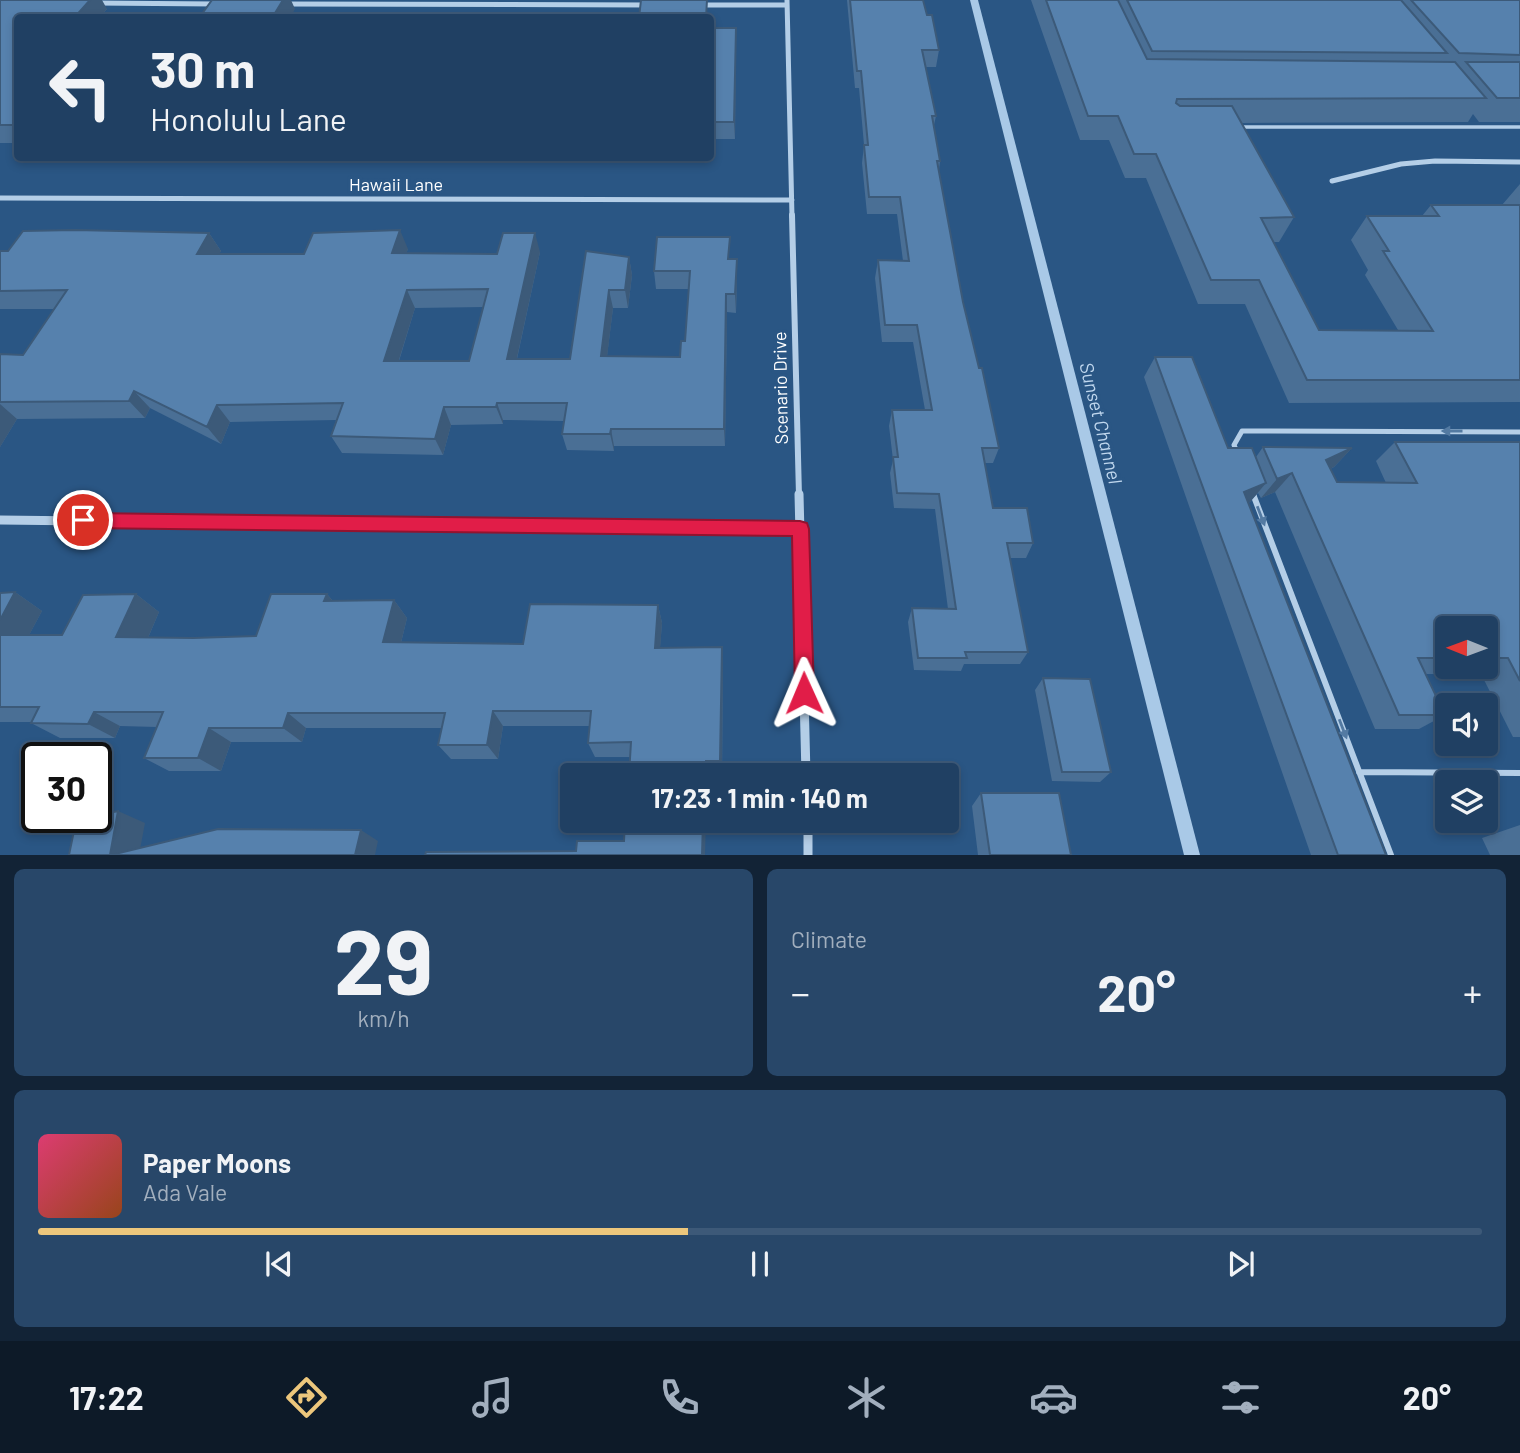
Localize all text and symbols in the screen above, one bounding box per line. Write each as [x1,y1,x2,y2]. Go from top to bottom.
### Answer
text: 30 m [150,39,255,98]
icon: left [35,42,126,133]
text: Honolulu Lane [150,99,347,137]
street label: Hawaii Lane [349,173,443,195]
street label: Scenario Drive [768,331,792,445]
water label: Sunset Channel [1075,360,1128,487]
one-way arrow [1441,426,1463,437]
pin [53,490,113,550]
icon: arrive [64,501,102,539]
one-way arrow [1256,506,1267,527]
north arrow [1435,616,1498,679]
map controls [1435,616,1498,833]
position arrow [767,656,841,730]
button: sound [1435,693,1498,756]
one-way arrow [1337,718,1348,739]
speed limit sign: 30 [21,742,112,833]
button: layers [1435,770,1498,833]
text: 17:23 · 1 min · 140 m [651,782,868,813]
text: 29 [334,904,433,1013]
text: Climate [791,925,867,953]
text: 20° [1097,960,1176,1022]
text: − [791,969,810,1015]
text: + [1463,969,1482,1015]
text: km/h [357,1004,410,1032]
text: Paper Moons [143,1147,291,1178]
text: Ada Vale [143,1178,227,1206]
icon: previous [260,1245,298,1283]
icon: pause [741,1245,779,1283]
icon: next [1222,1245,1260,1283]
icon: directions [282,1373,331,1422]
icon: music [468,1373,517,1422]
icon: phone [655,1373,704,1422]
icon: climate [842,1373,891,1422]
icon: car [1029,1373,1078,1422]
icon: filters [1216,1373,1265,1422]
text: 17:22 [69,1378,144,1416]
text: 20° [1403,1378,1451,1416]

